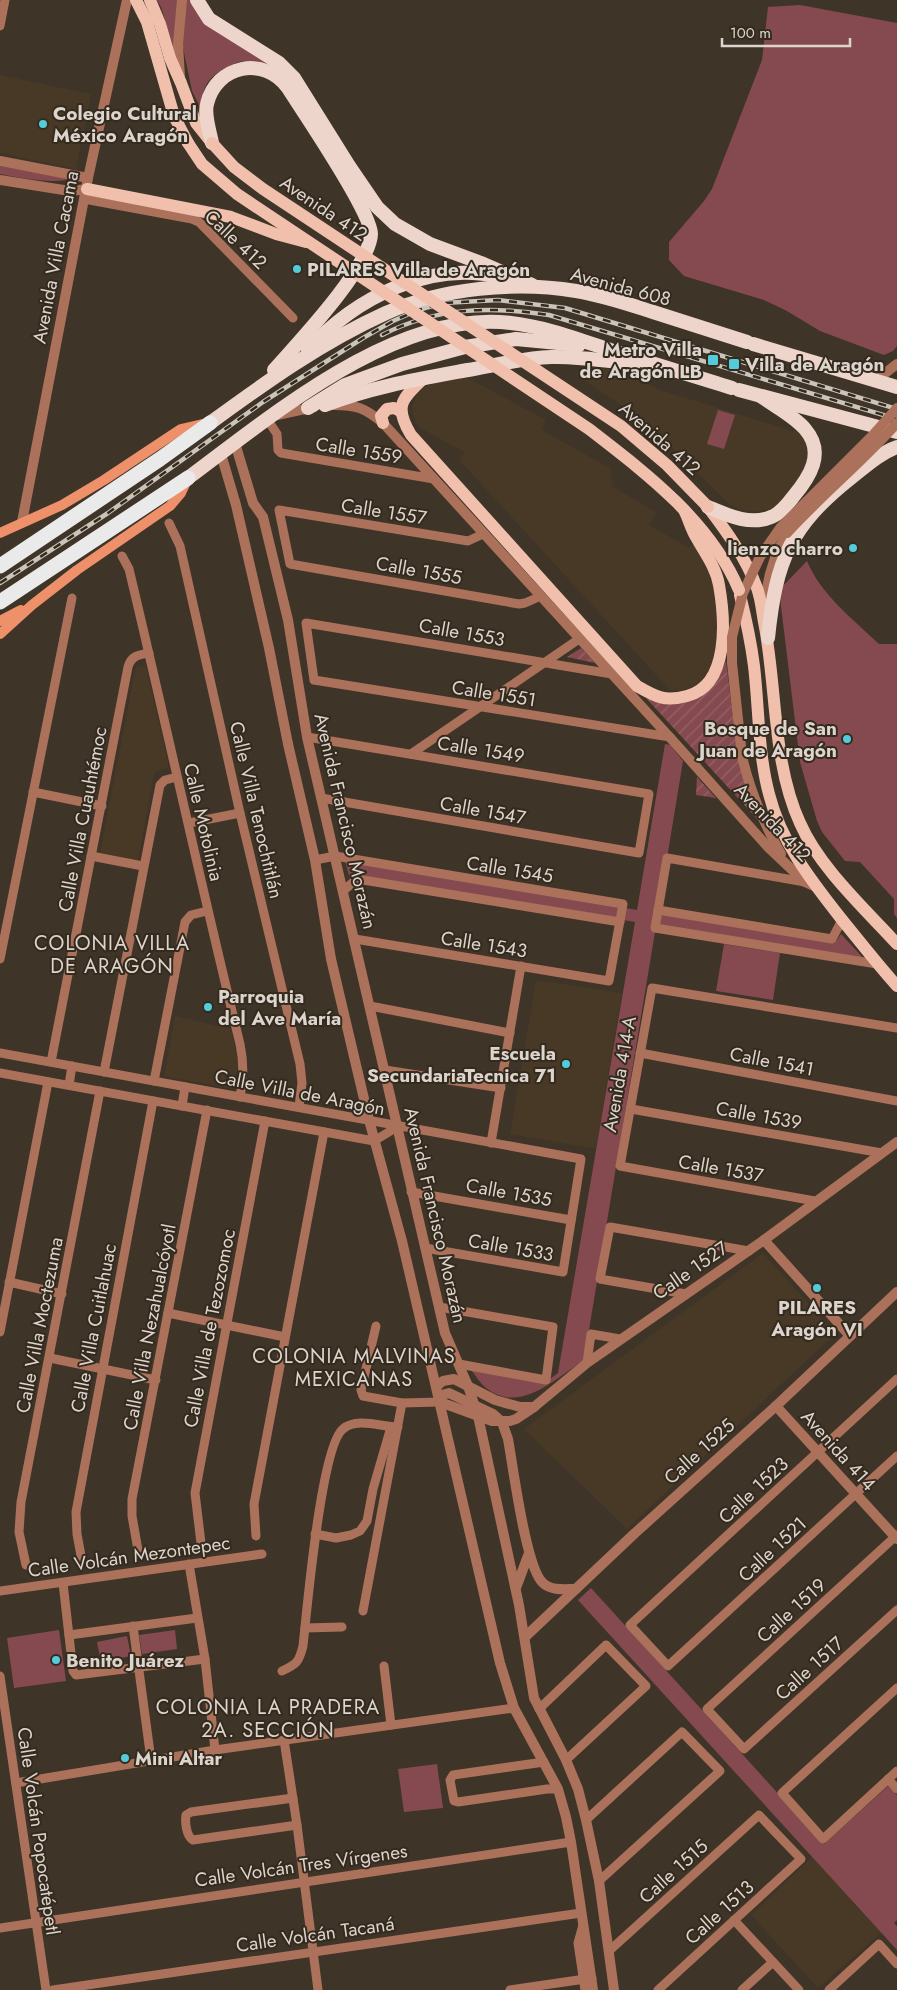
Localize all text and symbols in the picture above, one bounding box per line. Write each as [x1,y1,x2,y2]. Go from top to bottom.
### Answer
scale bar [722,15,850,47]
text: 100 m [730,22,771,44]
place label: Colegio Cultural México Aragón [53,100,197,149]
marker: Colegio Cultural México Aragón [37,118,49,130]
street label: Avenida Villa Cacama [26,168,85,346]
street label: Avenida 412 [275,169,373,248]
street label: Calle 412 [198,203,273,275]
place label: PILARES Villa de Aragón [307,256,530,283]
street label: Avenida 608 [568,260,674,313]
marker: PILARES Villa de Aragón [291,263,303,275]
place label: Metro Villa de Aragón LB [580,336,702,385]
place label: Villa de Aragón [744,351,884,378]
marker: Metro Villa de Aragón LB [706,353,720,367]
marker: Villa de Aragón [727,357,741,371]
street label: Avenida 412 [613,395,706,482]
street label: Calle 1559 [314,430,404,471]
street label: Calle 1557 [339,491,429,532]
place label: lienzo charro [727,535,843,562]
marker: lienzo charro [847,542,859,554]
street label: Calle 1555 [374,550,464,591]
street label: Calle 1553 [417,612,507,653]
street label: Calle 1551 [450,674,538,713]
street label: Avenida Francisco Morazán [308,710,384,932]
place label: Bosque de San Juan de Aragón [695,715,837,764]
street label: Calle Villa Tenochtitlán [223,719,290,901]
street label: Calle Villa Cuauhtémoc [51,724,114,914]
street label: Calle 1549 [436,729,526,770]
marker: Bosque de San Juan de Aragón [841,733,853,745]
street label: Calle Motolinia [177,760,230,884]
street label: Avenida 412 [728,777,817,868]
street label: Calle 1547 [438,790,528,831]
street label: Calle 1545 [465,849,555,890]
street label: Calle 1543 [439,924,529,965]
district label: COLONIA VILLA DE ARAGÓN [34,929,190,981]
place label: Parroquia del Ave María [218,983,341,1032]
marker: Parroquia del Ave María [202,1001,214,1013]
street label: Avenida 414-A [596,1014,643,1134]
place label: Escuela SecundariaTecnica 71 [367,1040,556,1089]
street label: Calle 1541 [727,1040,816,1083]
marker: Escuela SecundariaTecnica 71 [560,1058,572,1070]
street label: Calle Villa de Aragón [212,1063,387,1122]
street label: Calle 1539 [714,1095,804,1136]
street label: Avenida Francisco Morazán [398,1104,474,1326]
street label: Calle 1537 [676,1148,765,1189]
street label: Calle 1535 [464,1172,554,1213]
street label: Calle Villa Nezahualcóyotl [116,1222,183,1433]
street label: Calle Villa de Tezozomoc [177,1226,242,1430]
street label: Calle 1533 [466,1227,556,1268]
street label: Calle Villa Moctezuma [9,1235,70,1415]
street label: Calle 1527 [647,1235,733,1306]
street label: Calle Villa Cuitlahuac [64,1241,123,1415]
marker: PILARES Aragón VI [811,1282,823,1294]
place label: PILARES Aragón VI [770,1294,863,1343]
district label: COLONIA MALVINAS MEXICANAS [252,1342,456,1394]
street label: Avenida 414 [795,1404,882,1497]
street label: Calle 1525 [658,1412,741,1491]
street label: Calle 1523 [712,1451,794,1530]
street label: Calle 1521 [732,1511,813,1588]
street label: Calle Volcán Mezontepec [26,1529,232,1584]
street label: Calle 1519 [751,1572,832,1649]
street label: Calle 1517 [769,1630,850,1707]
place label: Benito Juárez [66,1647,184,1674]
marker: Benito Juárez [50,1654,62,1666]
district label: COLONIA LA PRADERA 2A. SECCIÓN [156,1693,380,1745]
street label: Calle Volcán Popocatépetl [11,1725,66,1937]
place label: Mini Altar [135,1745,222,1772]
marker: Mini Altar [119,1752,131,1764]
street label: Calle 1515 [633,1833,714,1910]
street label: Calle Volcán Tres Vírgenes [193,1837,410,1894]
street label: Calle 1513 [679,1874,760,1951]
street label: Calle Volcán Tacaná [234,1910,396,1959]

